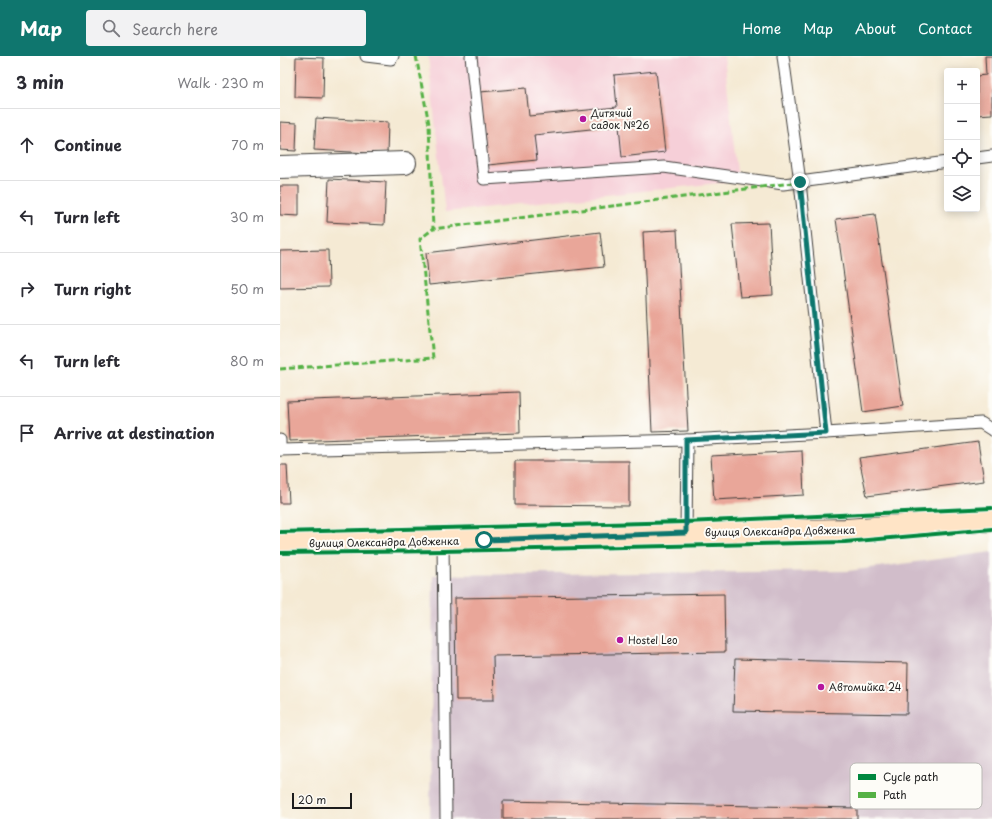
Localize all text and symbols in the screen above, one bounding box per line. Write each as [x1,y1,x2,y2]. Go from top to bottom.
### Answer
search box [86,10,366,46]
text: Map [20,14,62,42]
icon: search [100,17,122,39]
text: Search here [132,17,218,40]
text: Home [742,18,781,39]
text: Map [803,18,833,39]
text: About [855,18,896,39]
text: Contact [918,18,972,39]
map controls [944,68,980,212]
button: + [944,68,980,104]
text: 3 min [16,69,64,95]
text: Walk · 230 m [177,73,264,92]
button: − [944,104,980,140]
place label: Дитячий садок №26 [590,105,649,132]
marker: Дитячий садок №26 [578,114,588,124]
text: Continue [54,133,122,156]
icon: ahead [16,134,38,156]
text: 70 m [231,135,264,154]
button: locate [944,140,980,176]
route end [791,173,809,191]
button: layers [944,176,980,212]
text: Turn left [54,205,120,228]
icon: left [16,206,38,228]
text: 30 m [230,207,264,226]
text: Turn right [54,277,131,300]
icon: right [16,278,38,300]
text: 50 m [230,279,264,298]
text: Turn left [54,349,120,372]
icon: left [16,350,38,372]
text: 80 m [230,351,264,370]
text: Arrive at destination [54,421,215,444]
icon: arrive [16,422,38,444]
street label: вулиця Олександра Довженка [705,522,856,539]
route start [475,531,493,549]
street label: вулиця Олександра Довженка [309,533,460,550]
place label: Hostel Leo [628,632,678,647]
marker: Hostel Leo [615,635,625,645]
place label: Автомийка 24 [829,679,902,694]
marker: Автомийка 24 [816,682,826,692]
legend [850,763,982,809]
text: Cycle path [883,768,938,785]
text: Path [883,786,907,803]
scale bar [292,791,352,810]
text: 20 m [298,791,326,808]

